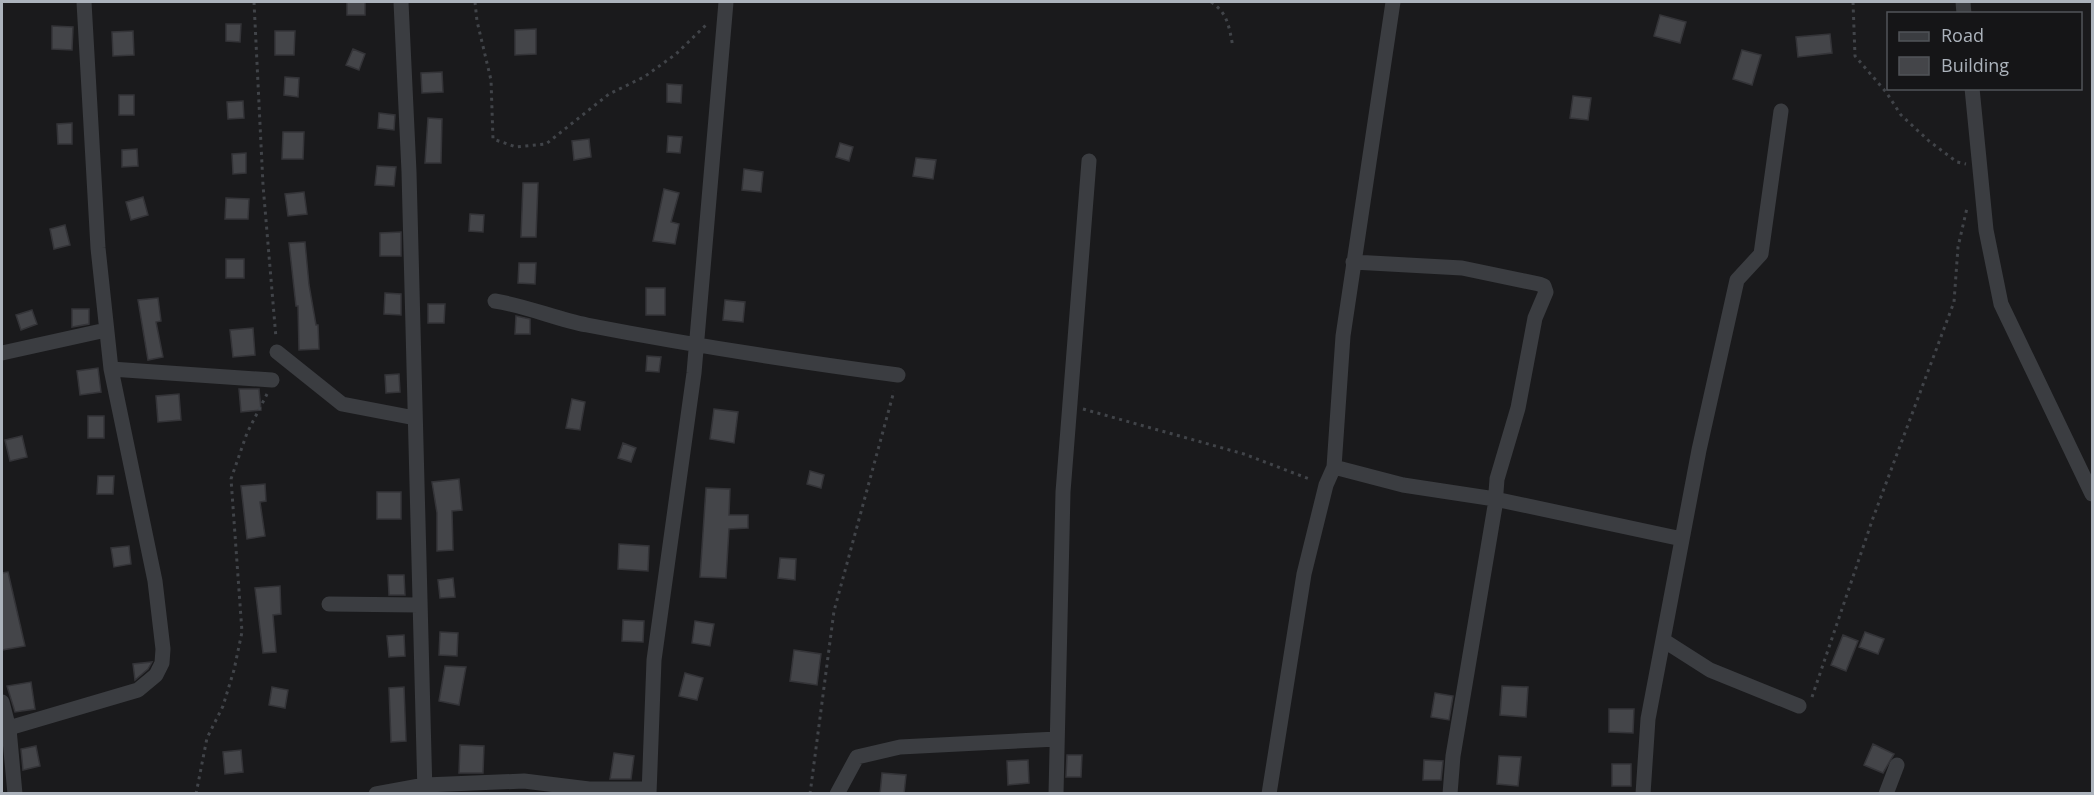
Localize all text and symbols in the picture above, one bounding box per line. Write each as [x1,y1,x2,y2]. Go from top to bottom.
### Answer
legend [1887,12,2082,90]
text: Road [1941,23,1984,47]
text: Building [1941,53,2009,77]

